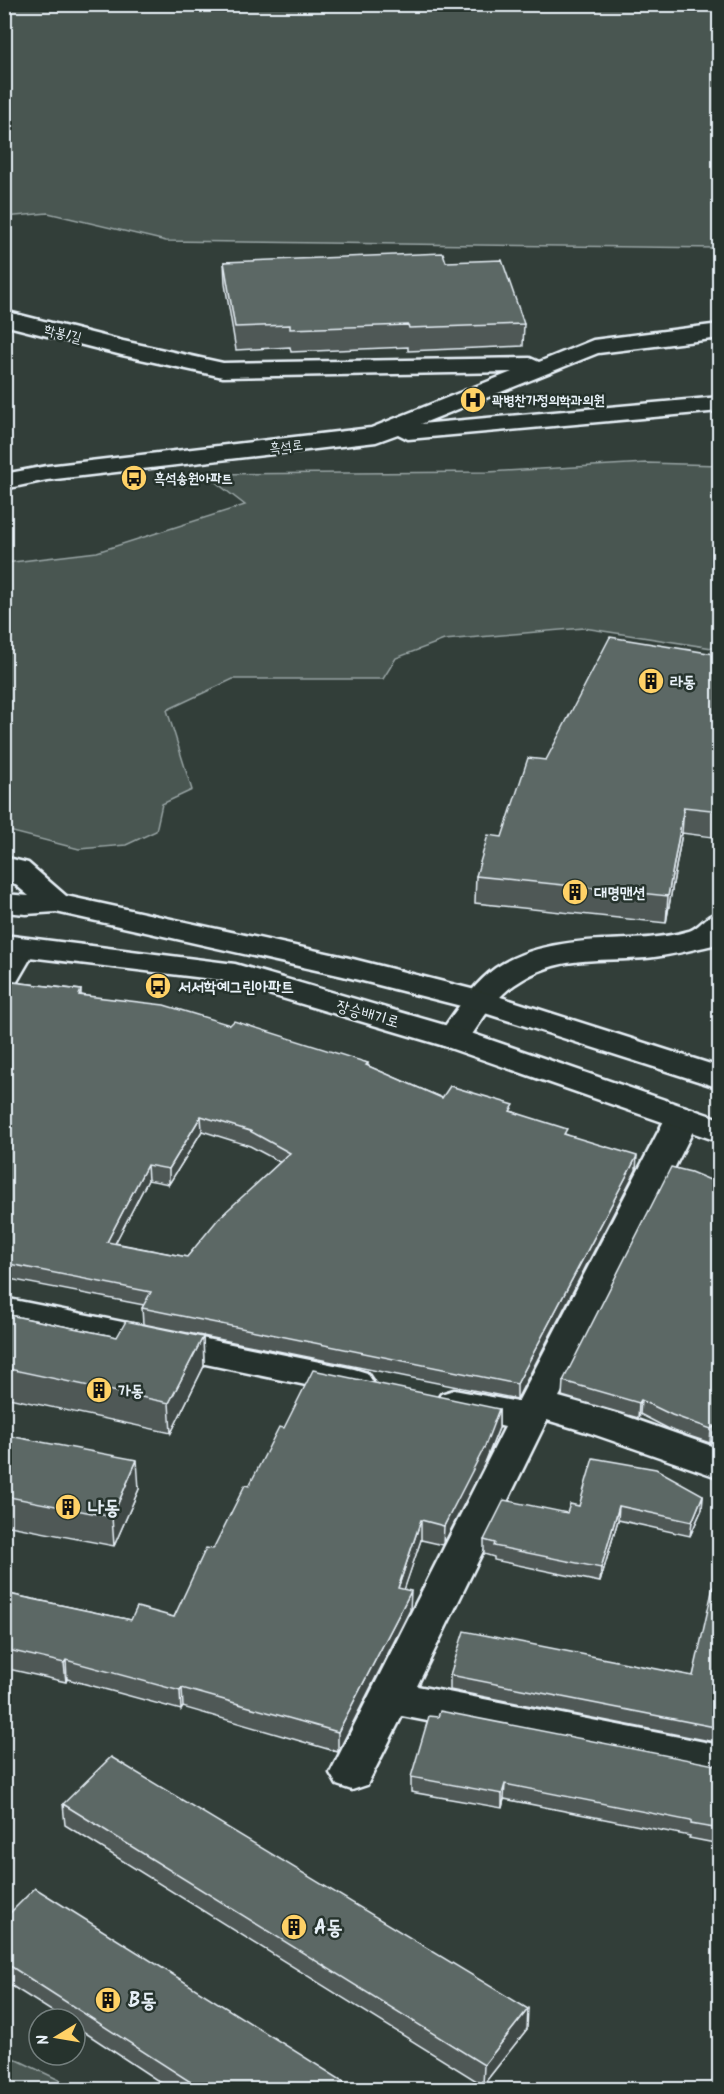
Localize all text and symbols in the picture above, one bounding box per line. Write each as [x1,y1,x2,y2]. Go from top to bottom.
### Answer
street label: 학봉1길 [41,318,85,350]
hospital icon: 곽병찬가정의학과의원 [458,385,488,415]
place label: 곽병찬가정의학과의원 [492,390,605,412]
street label: 흑석로 [268,434,304,460]
bus stop icon: 흑석송원아파트 [119,463,149,493]
place label: 흑석송원아파트 [154,468,233,490]
building icon: 라동 [636,666,666,696]
place label: 라동 [670,670,696,695]
building icon: 대명맨션 [560,877,590,907]
place label: 대명맨션 [594,881,646,906]
bus stop icon: 서서학예그린아파트 [143,971,173,1001]
place label: 서서학예그린아파트 [178,975,294,1000]
street label: 장승배기로 [333,994,402,1035]
building icon: 가동 [84,1375,114,1405]
place label: 가동 [118,1379,144,1404]
building icon: 나동 [53,1492,83,1522]
place label: 나동 [88,1493,120,1525]
building icon: A동 [279,1912,309,1942]
place label: A동 [314,1913,343,1945]
building icon: B동 [93,1985,123,2015]
place label: B동 [128,1986,157,2018]
north arrow [27,2007,87,2067]
text: N [31,2032,57,2047]

